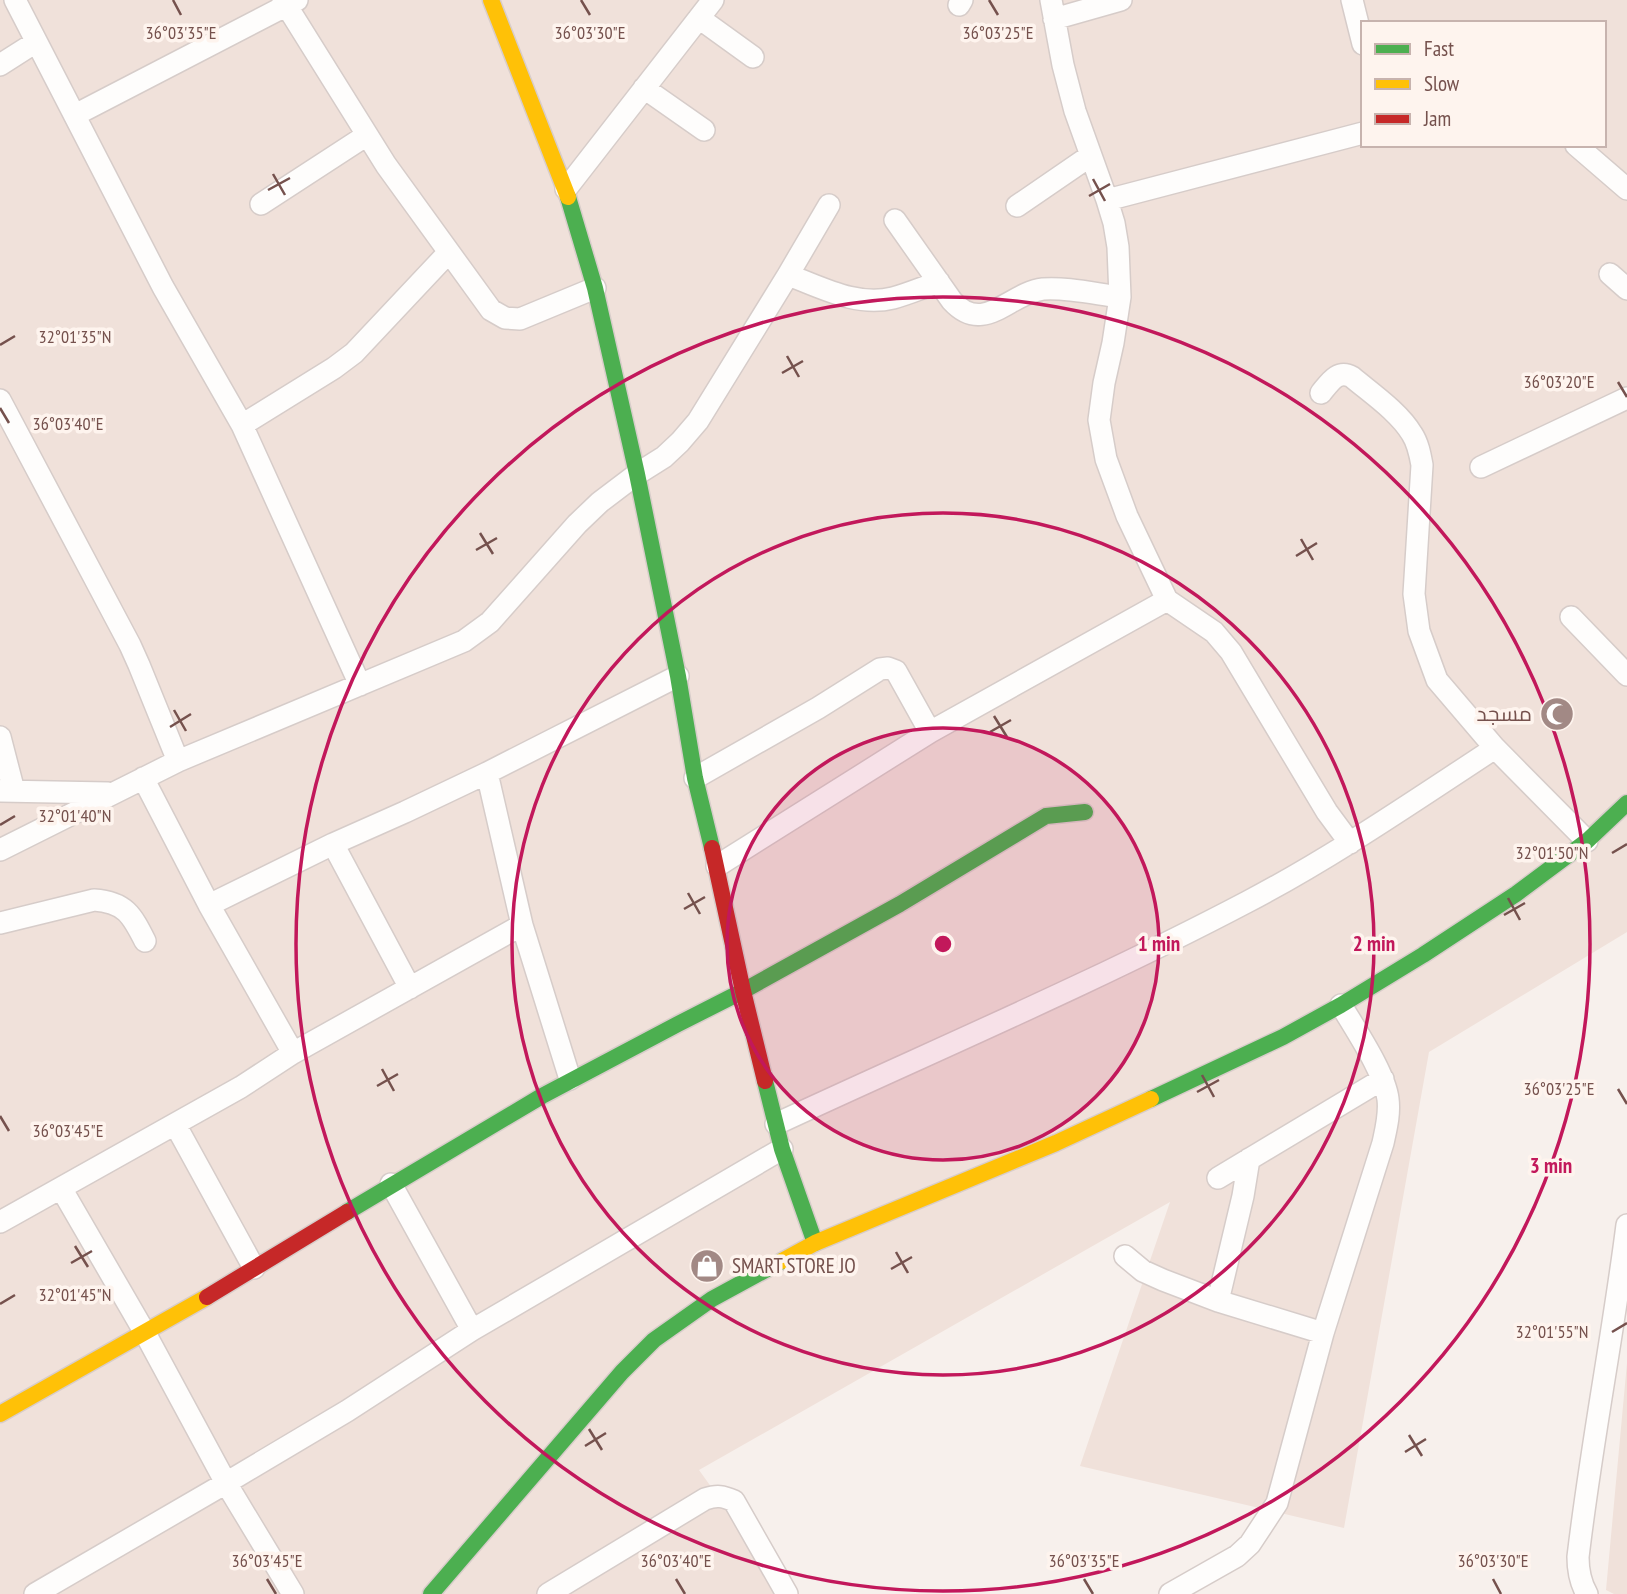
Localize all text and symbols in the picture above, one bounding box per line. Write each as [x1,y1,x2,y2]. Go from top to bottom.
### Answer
text: 36°03'35"E [146,21,216,44]
text: 36°03'30"E [555,21,625,44]
text: 36°03'25"E [963,21,1033,44]
legend [1361,21,1606,147]
text: Fast [1424,35,1454,62]
text: Slow [1424,70,1460,97]
text: Jam [1423,105,1451,132]
text: 32°01'35"N [39,325,111,348]
text: 36°03'20"E [1524,370,1594,393]
text: 36°03'40"E [33,412,103,435]
mosque icon: مسجد [1538,695,1576,733]
place label: مسجد [1477,700,1532,727]
text: 32°01'40"N [39,804,111,827]
text: 32°01'50"N [1516,841,1588,864]
text: 1 min [1138,930,1180,957]
text: 2 min [1353,930,1395,957]
centre of rings [931,932,955,956]
text: 36°03'25"E [1524,1077,1594,1100]
text: 36°03'45"E [33,1119,103,1142]
text: 3 min [1530,1152,1572,1179]
shop icon: SMART STORE JO [688,1247,726,1285]
place label: SMART STORE JO [732,1252,856,1279]
text: 32°01'45"N [39,1283,111,1306]
text: 32°01'55"N [1516,1320,1588,1343]
text: 36°03'45"E [232,1549,302,1572]
text: 36°03'40"E [641,1549,711,1572]
text: 36°03'35"E [1049,1549,1119,1572]
text: 36°03'30"E [1458,1549,1528,1572]

